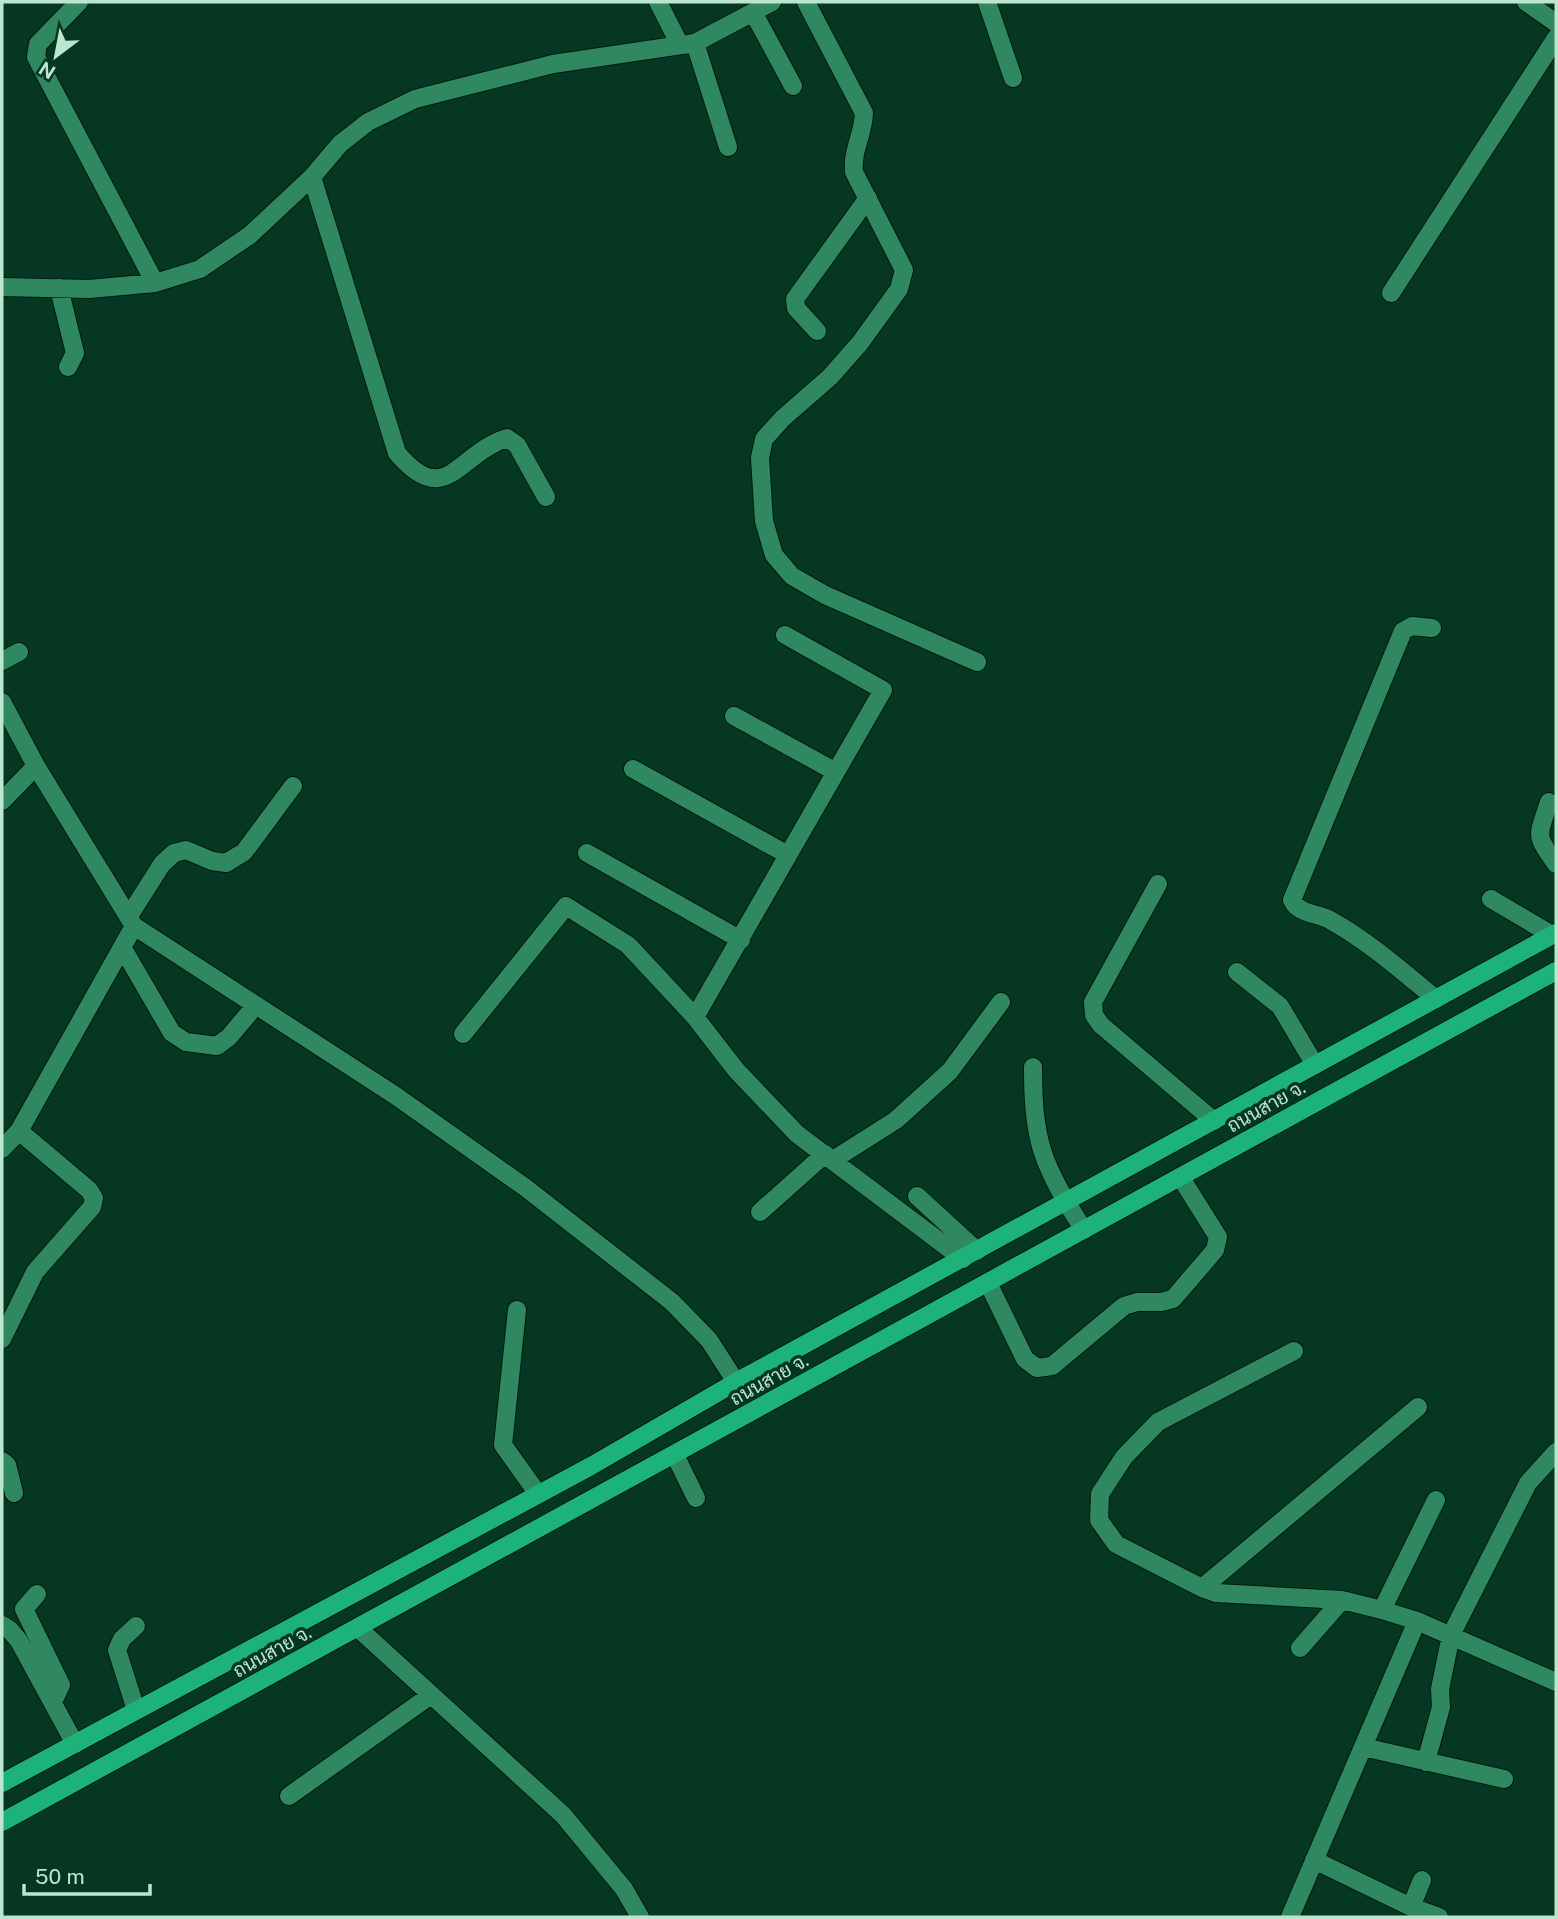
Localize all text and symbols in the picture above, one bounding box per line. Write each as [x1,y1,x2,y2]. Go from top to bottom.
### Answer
north arrow [21,21,91,91]
text: N [35,57,59,84]
street label: ถนนสาย จ. [1223,1076,1309,1136]
street label: ถนนสาย จ. [726,1349,812,1409]
street label: ถนนสาย จ. [229,1621,315,1681]
scale bar [24,1853,150,1897]
text: 50 m [35,1864,85,1889]

